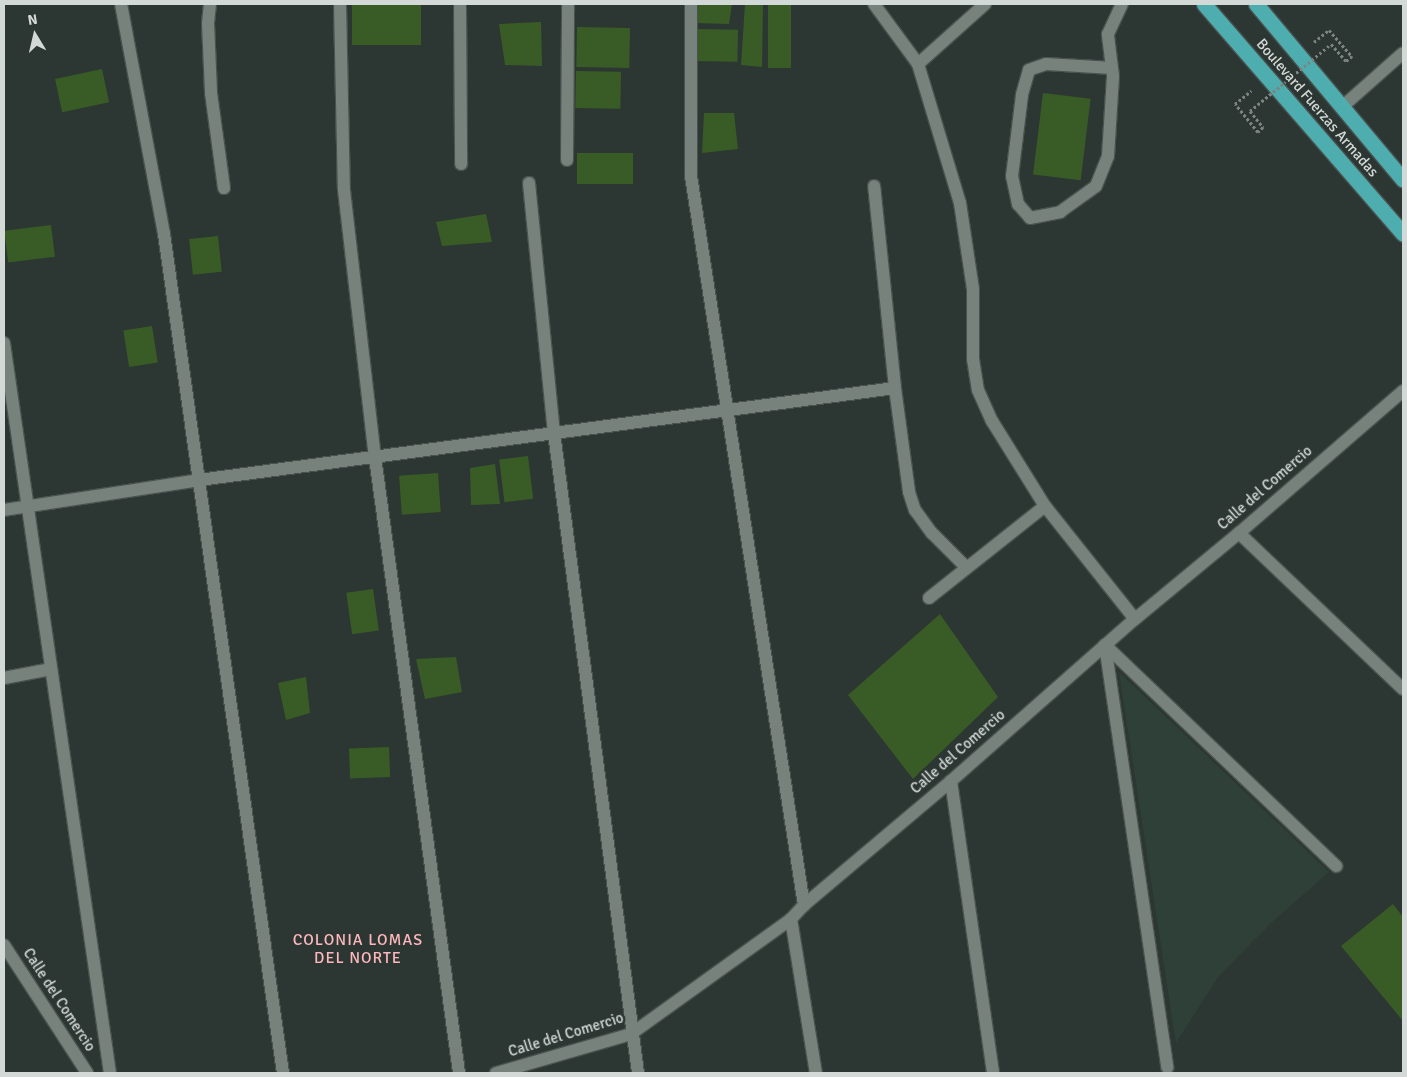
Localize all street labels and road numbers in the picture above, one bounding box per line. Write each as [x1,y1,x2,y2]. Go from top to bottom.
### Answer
street label: Boulevard Fuerzas Armadas [1252,35,1382,181]
street label: Calle del Comercio [1214,442,1316,534]
street label: Calle del Comercio [907,706,1009,798]
street label: Calle del Comercio [19,945,99,1055]
street label: Calle del Comercio [506,1009,626,1061]

